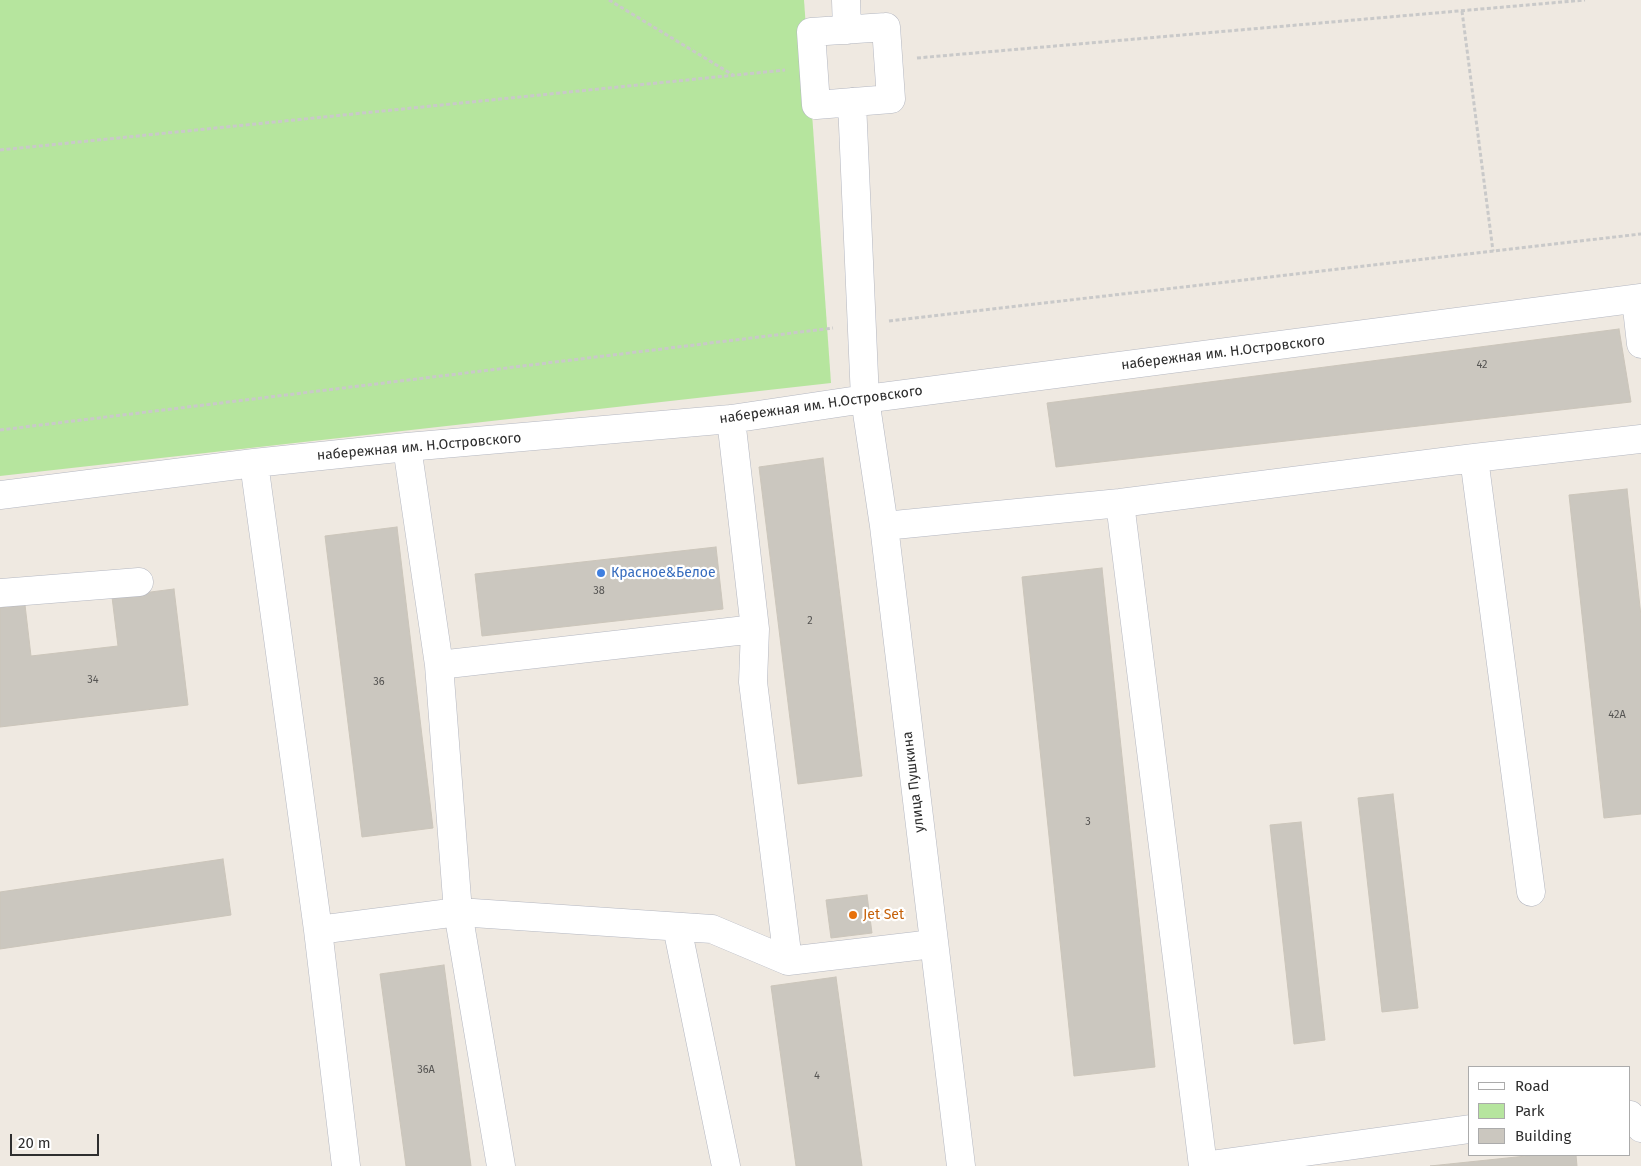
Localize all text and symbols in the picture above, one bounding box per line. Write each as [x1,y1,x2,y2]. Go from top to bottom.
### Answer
street label: набережная им. Н.Островского [1120,332,1326,374]
house number: 42 [1476,358,1488,372]
street label: набережная им. Н.Островского [718,382,924,428]
street label: набережная им. Н.Островского [316,430,522,464]
place label: Красное&Белое [611,565,716,581]
marker: Красное&Белое [595,567,607,579]
house number: 38 [593,584,605,598]
house number: 2 [807,614,813,628]
house number: 34 [87,673,99,687]
house number: 36 [373,675,385,689]
house number: 42А [1608,708,1626,722]
street label: улица Пушкина [899,730,929,834]
house number: 3 [1085,815,1091,829]
place label: Jet Set [863,907,904,923]
marker: Jet Set [847,909,859,921]
house number: 36А [417,1063,435,1077]
legend [1468,1066,1631,1156]
house number: 4 [814,1069,820,1083]
text: Road [1515,1077,1550,1095]
text: Park [1515,1102,1545,1120]
scale bar [12,1124,101,1156]
text: Building [1515,1127,1571,1145]
text: 20 m [18,1134,51,1152]

